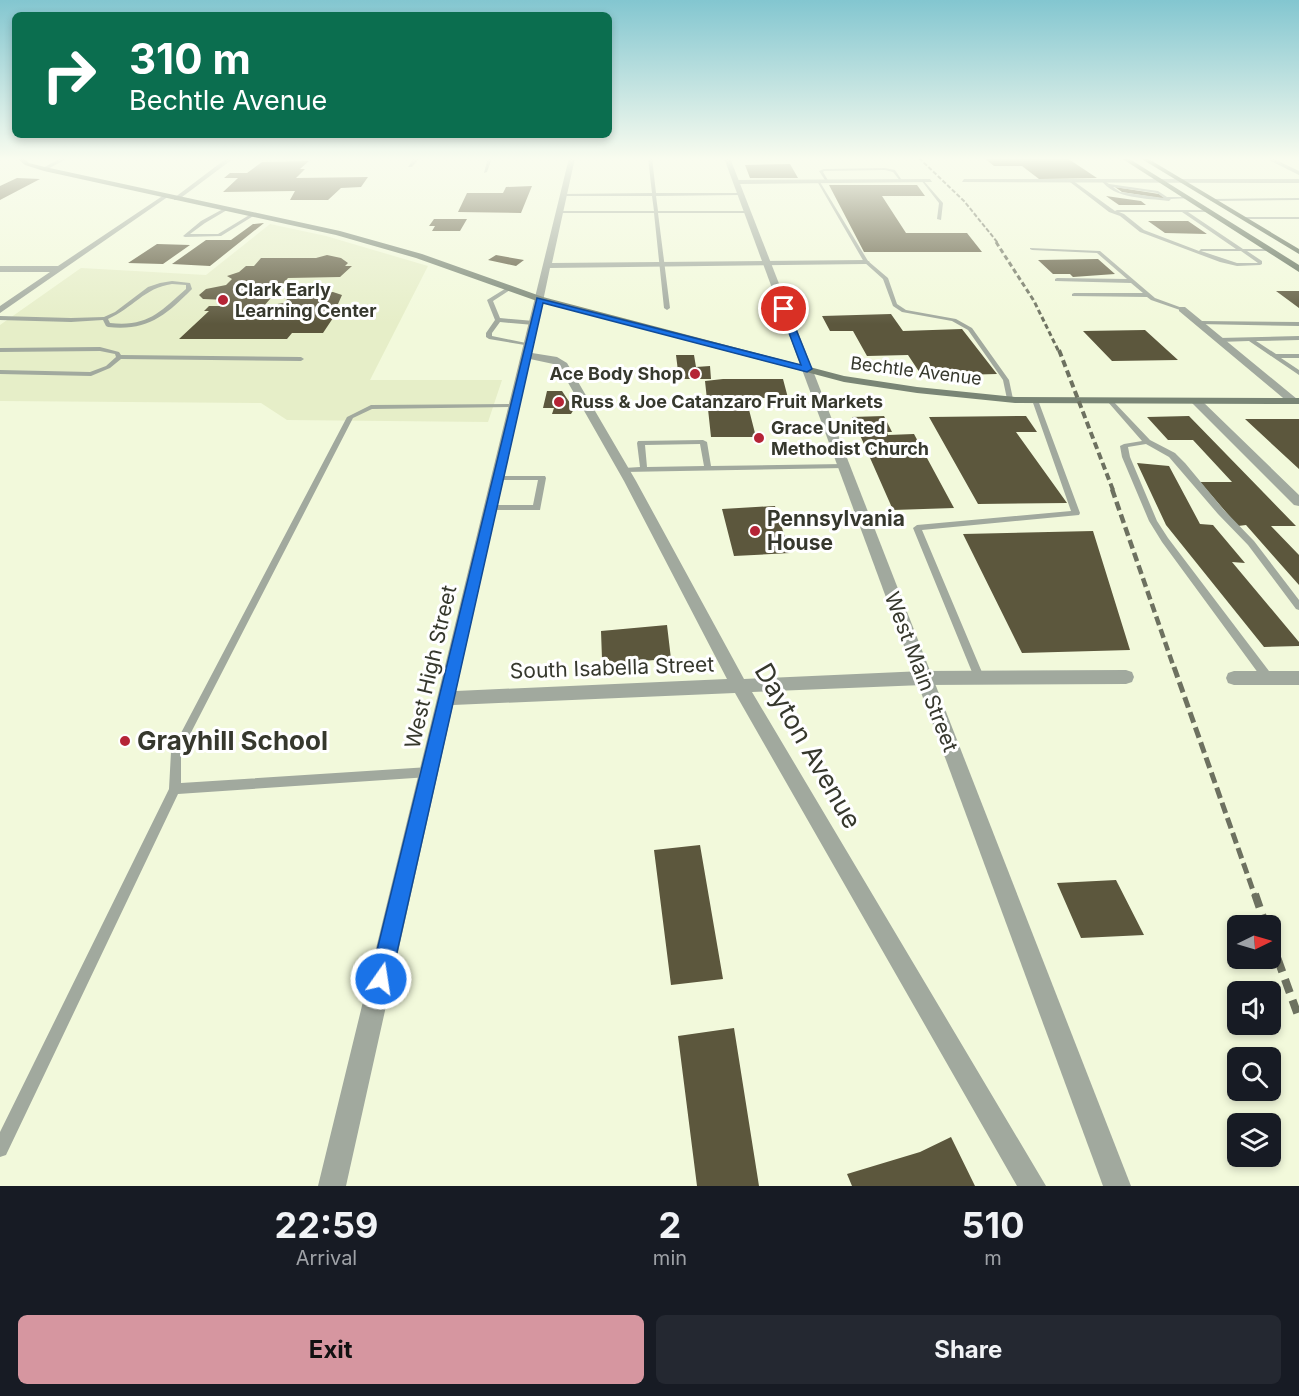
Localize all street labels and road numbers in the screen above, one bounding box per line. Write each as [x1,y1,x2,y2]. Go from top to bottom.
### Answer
street label: Bechtle Avenue [849,352,983,389]
street label: West High Street [400,583,461,751]
street label: West Main Street [879,588,963,755]
street label: South Isabella Street [509,651,715,684]
street label: Dayton Avenue [749,658,868,834]

